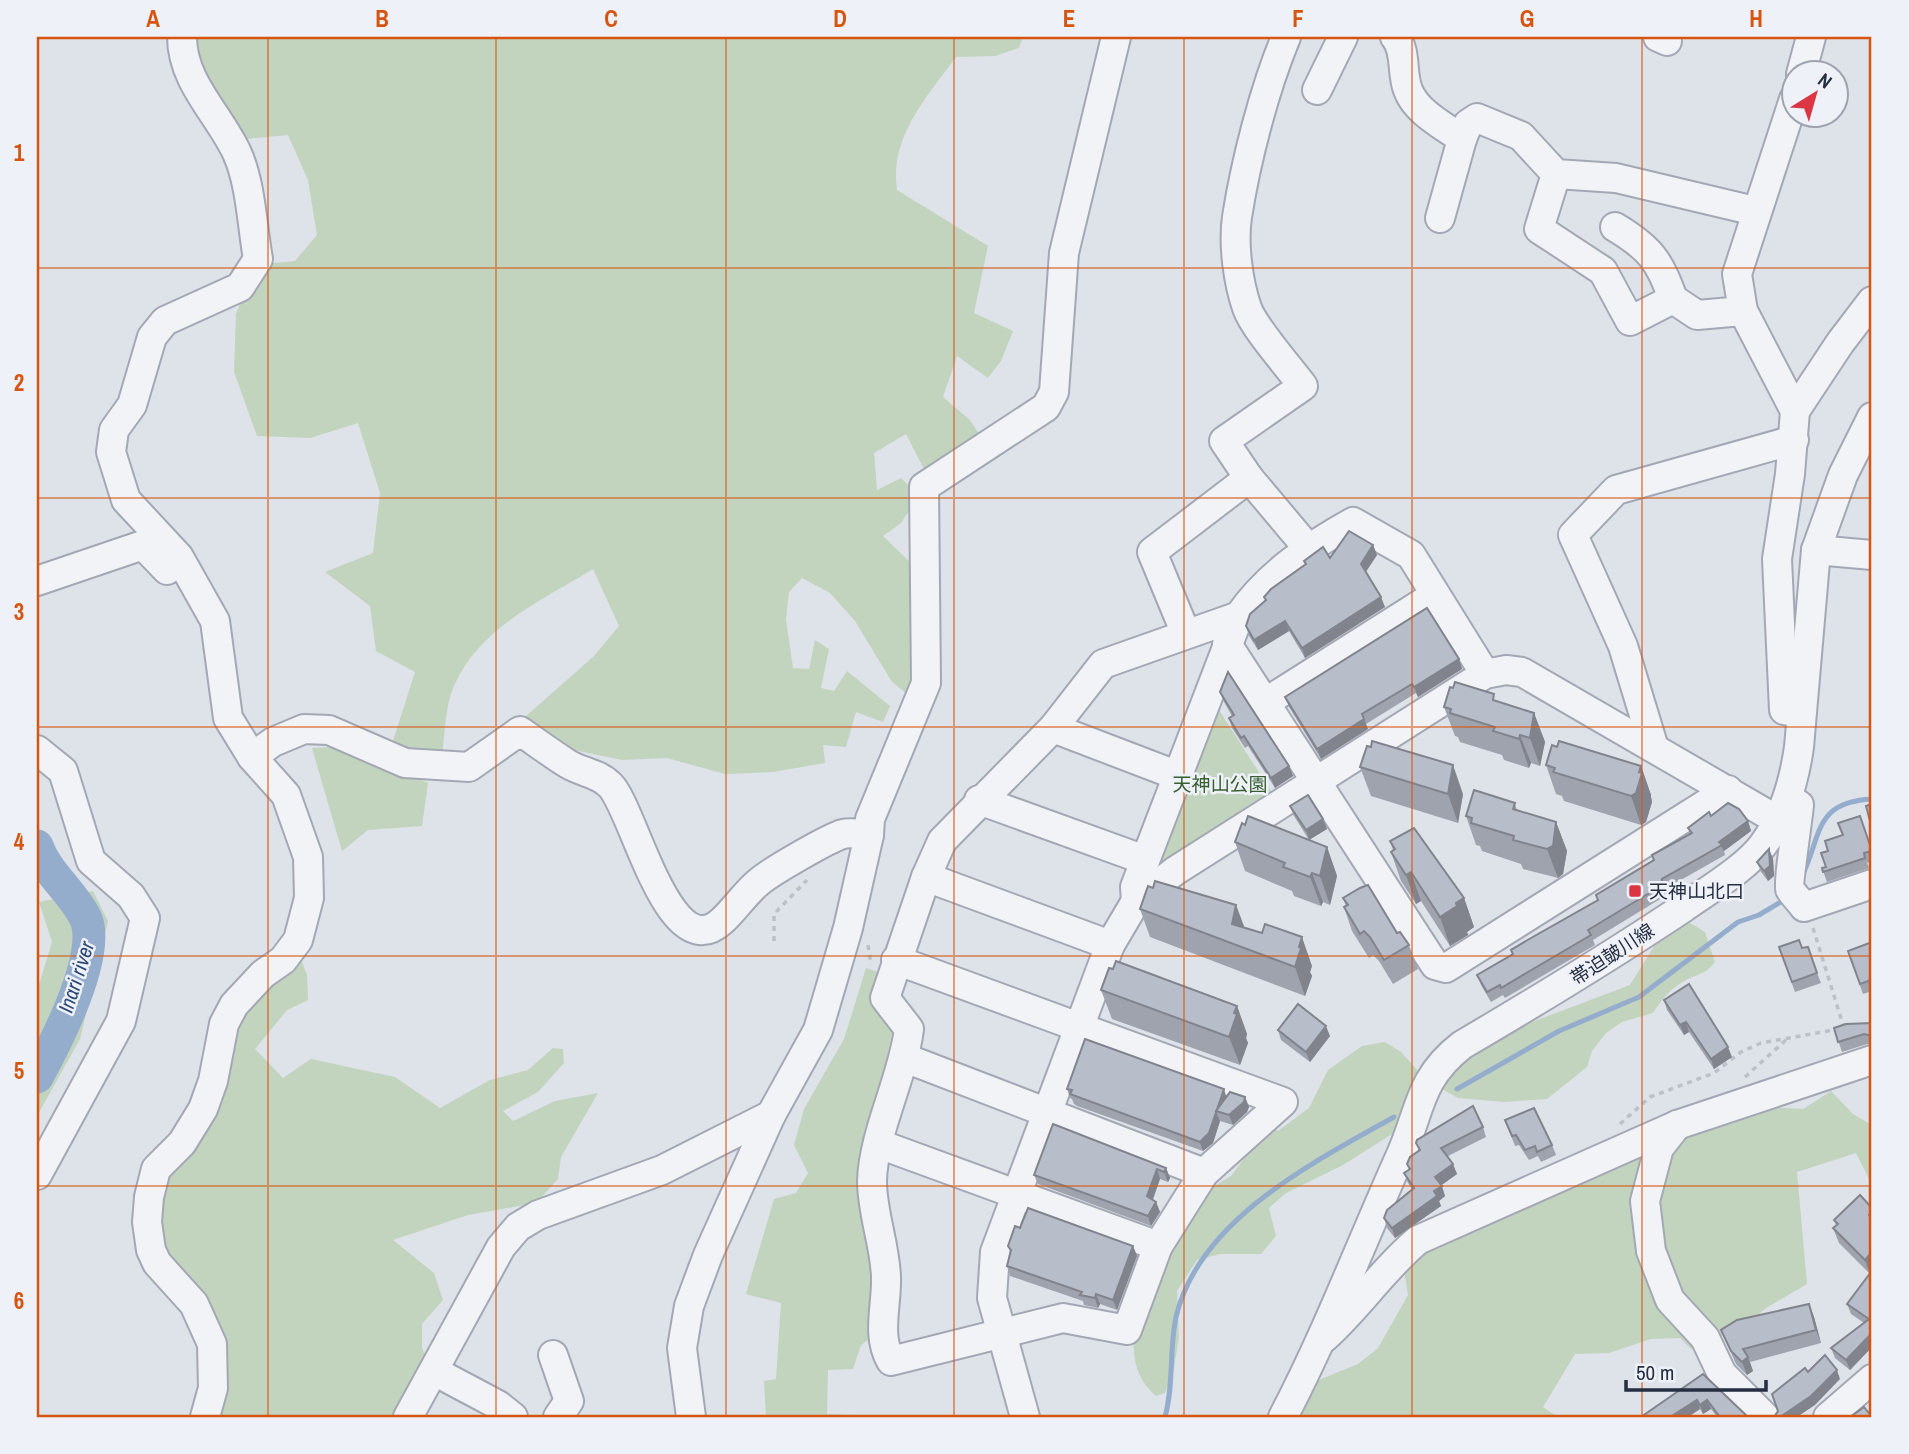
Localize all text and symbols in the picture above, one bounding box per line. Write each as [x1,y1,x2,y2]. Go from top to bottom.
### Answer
text: A [146,3,160,34]
text: B [375,3,389,34]
text: C [604,3,618,34]
text: D [833,3,847,34]
text: E [1063,3,1075,34]
text: F [1292,3,1304,34]
text: G [1520,3,1534,34]
text: H [1749,3,1763,34]
north arrow [1780,60,1850,130]
text: N [1813,67,1838,94]
text: 1 [14,137,25,168]
text: 2 [14,367,24,398]
text: 3 [14,596,24,627]
park label: 天神山公園 [1172,771,1268,797]
text: 4 [14,826,25,857]
place label: 天神山北口 [1649,878,1744,904]
marker: 天神山北口 [1627,883,1643,899]
street label: 帯迫皷川線 [1565,917,1659,991]
water label: Inari river [51,936,102,1017]
text: 5 [14,1055,24,1086]
text: 6 [14,1285,24,1316]
scale bar [1626,1349,1766,1393]
text: 50 m [1636,1358,1674,1387]

